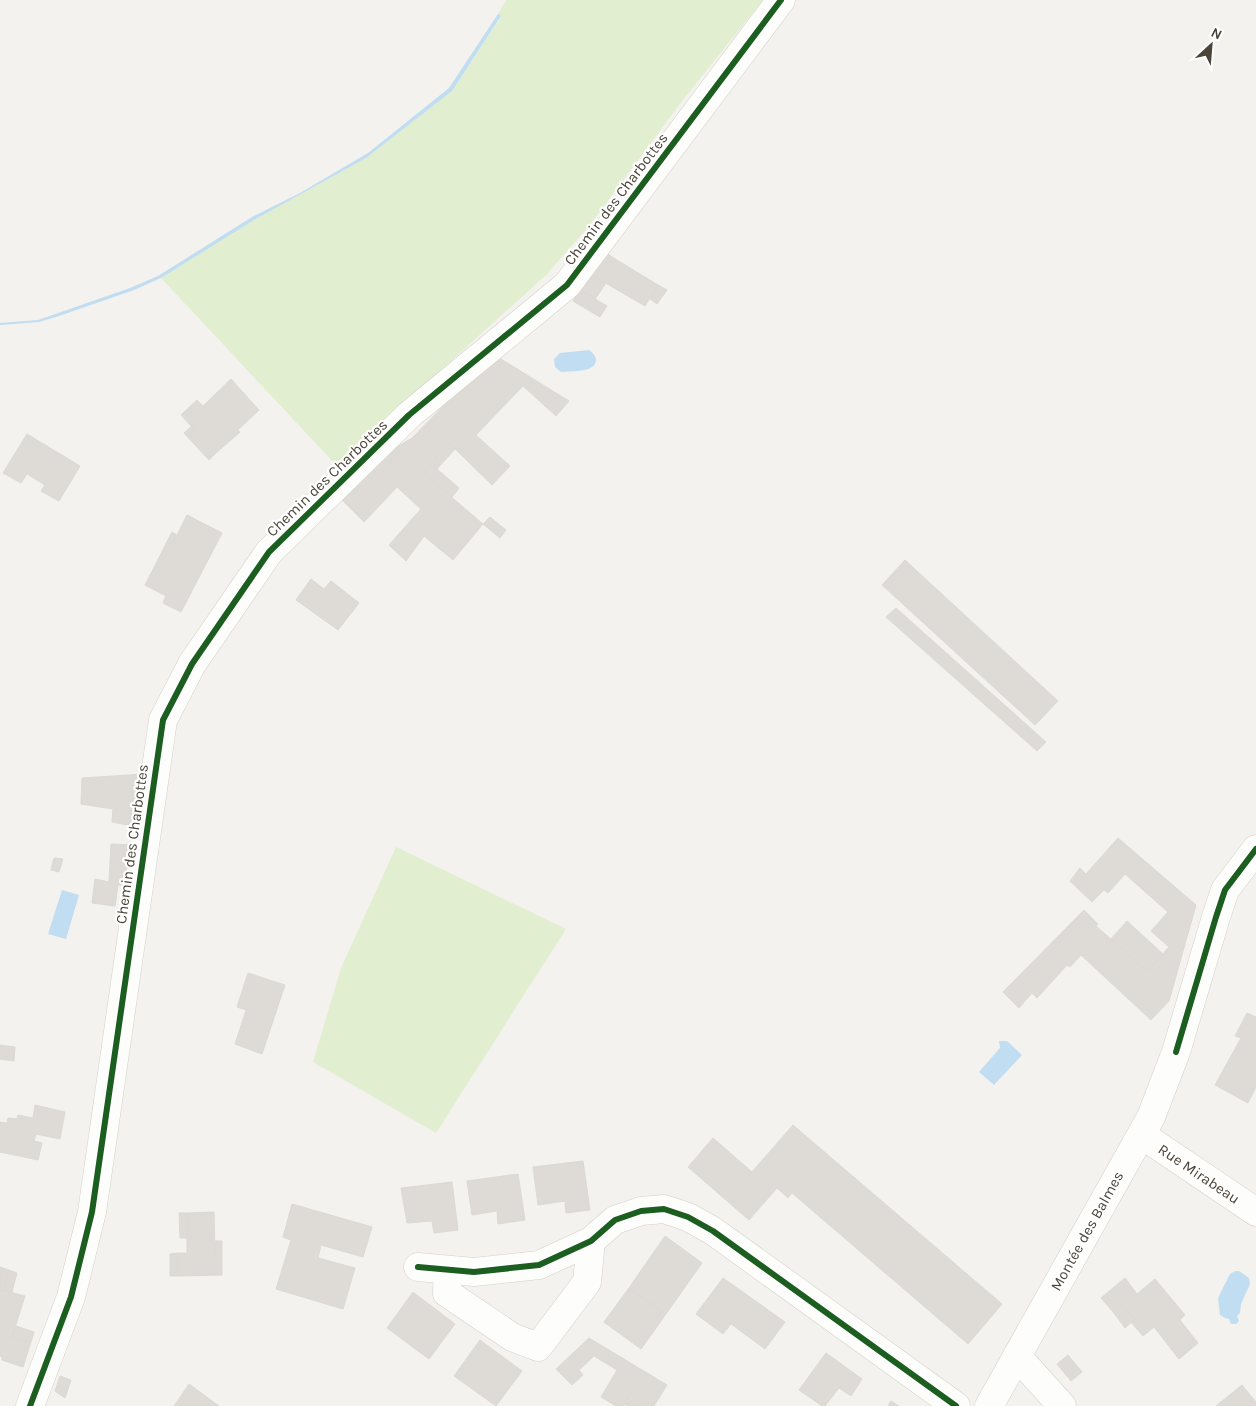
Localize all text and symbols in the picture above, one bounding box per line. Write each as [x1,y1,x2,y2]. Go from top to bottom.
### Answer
north arrow [1186,20,1236,70]
text: N [1208,24,1225,44]
street label: Chemin des Charbottes [560,129,672,269]
street label: Chemin des Charbottes [263,416,391,540]
street label: Chemin des Charbottes [112,763,152,925]
street label: Rue Mirabeau [1155,1140,1243,1208]
street label: Montée des Balmes [1047,1168,1127,1294]

